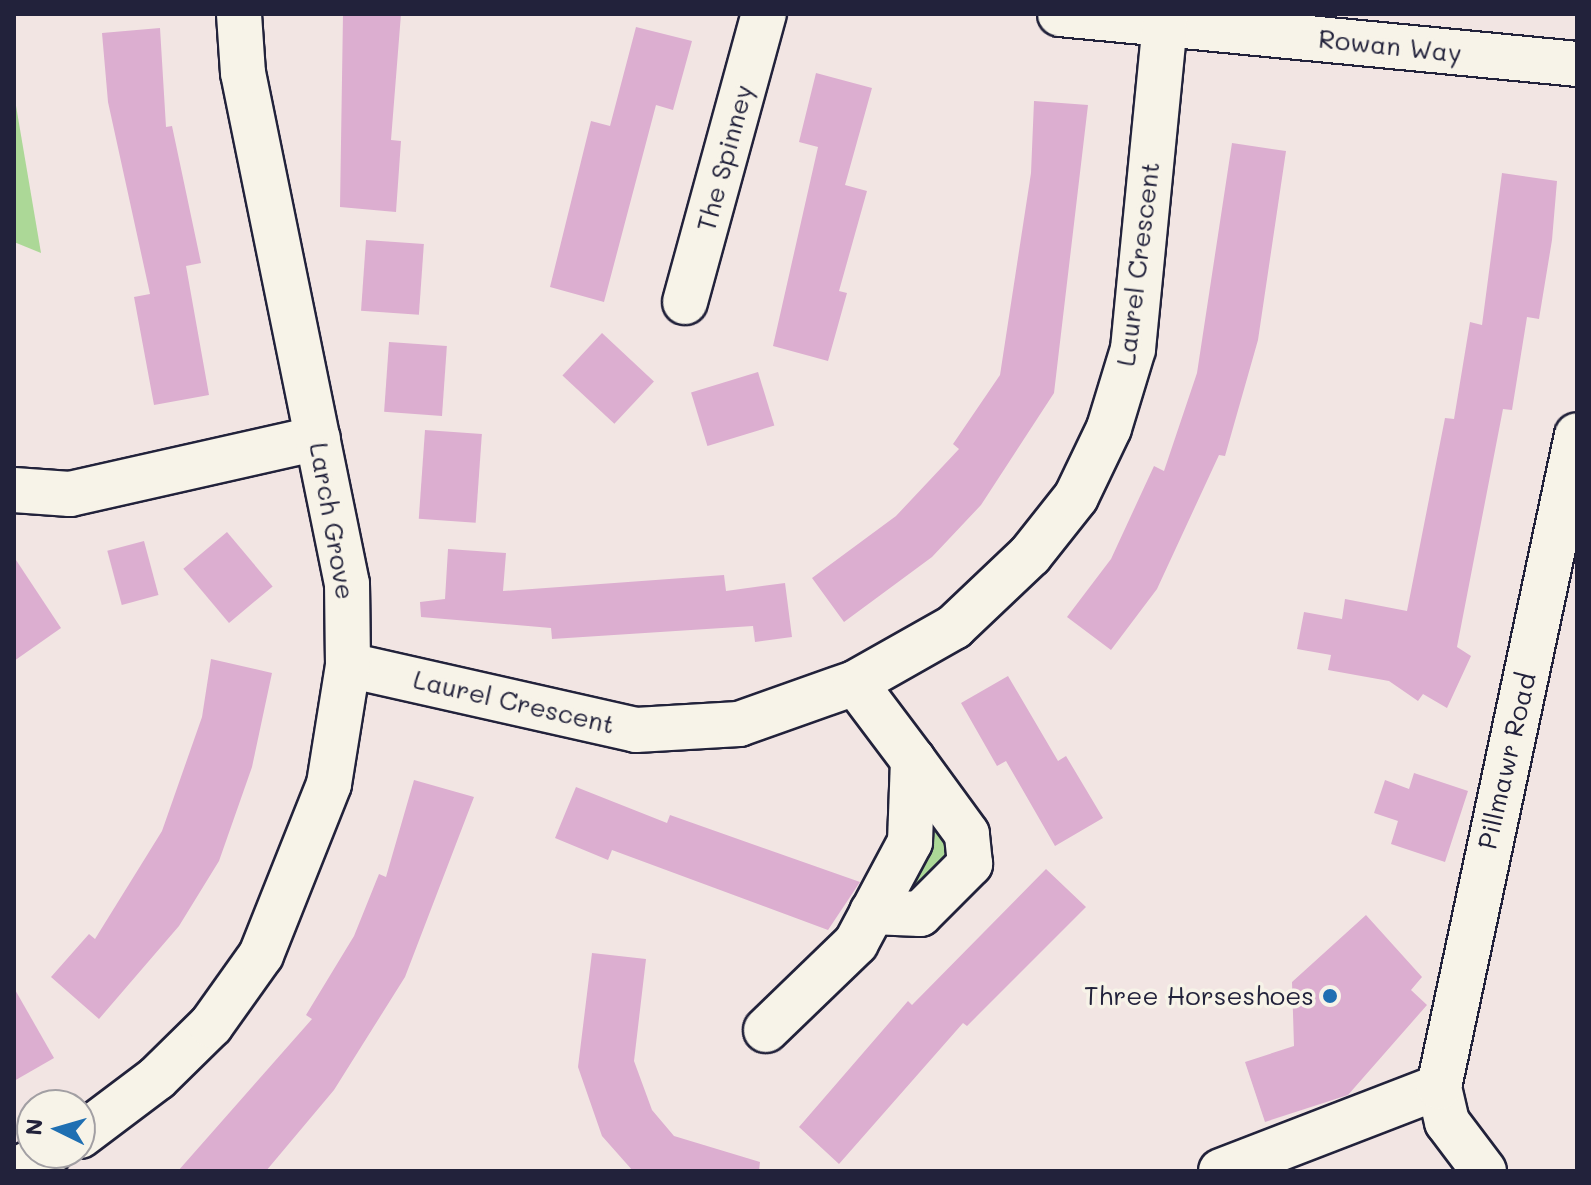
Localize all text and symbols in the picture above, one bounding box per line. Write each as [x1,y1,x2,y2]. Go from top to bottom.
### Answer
street label: Rowan Way [1317,23,1463,69]
street label: The Spinney [690,81,760,235]
street label: Laurel Crescent [1110,160,1166,368]
street label: Larch Grove [303,440,361,602]
street label: Laurel Crescent [410,664,618,740]
street label: Pillmawr Road [1472,670,1542,852]
place label: Three Horseshoes [1084,980,1314,1012]
marker: Three Horseshoes [1321,987,1339,1005]
north arrow [16,1089,96,1169]
text: N [18,1117,49,1137]

